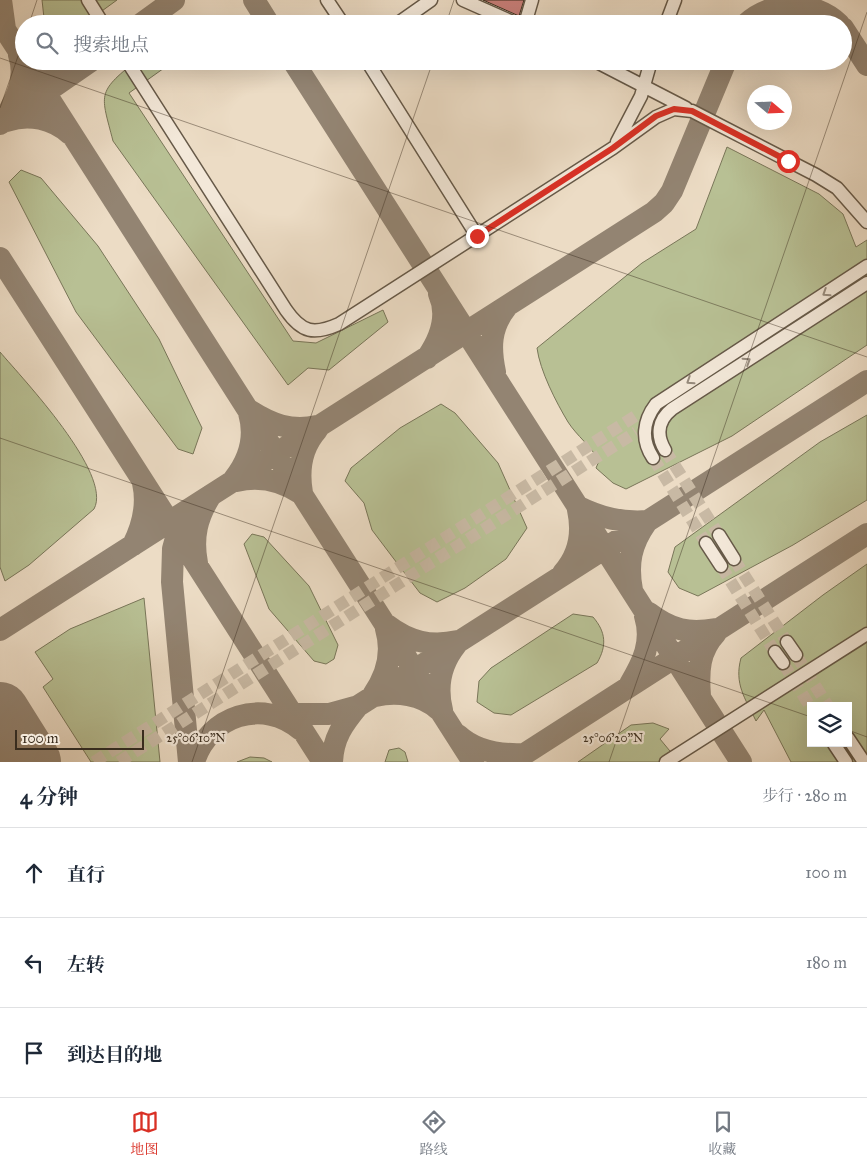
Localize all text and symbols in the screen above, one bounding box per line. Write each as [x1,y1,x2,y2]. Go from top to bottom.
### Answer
search box [15,15,852,70]
icon: search [33,29,61,57]
text: 搜索地点 [73,33,149,56]
north arrow [747,85,792,130]
route start [777,150,800,173]
route end [466,225,489,248]
one-way arrow [822,287,832,296]
one-way arrow [742,357,751,367]
one-way arrow [686,375,695,384]
map controls [807,702,852,747]
button: layers [807,702,852,747]
scale bar [15,727,144,750]
text: 100 m [22,730,59,747]
text: 25°06'10"N [166,731,226,745]
text: 25°06'20"N [583,731,643,745]
text: 4 分钟 [20,784,78,810]
text: 步行 · 280 m [762,786,847,805]
icon: ahead [20,859,48,887]
text: 直行 [67,863,105,886]
text: 100 m [805,863,847,882]
icon: left [20,949,48,977]
text: 左转 [67,953,105,976]
text: 180 m [806,953,847,972]
icon: arrive [20,1039,48,1067]
text: 到达目的地 [67,1043,162,1066]
tab: 地图 [131,1108,159,1158]
tab: 路线 [420,1108,448,1158]
tab: 收藏 [709,1108,737,1158]

